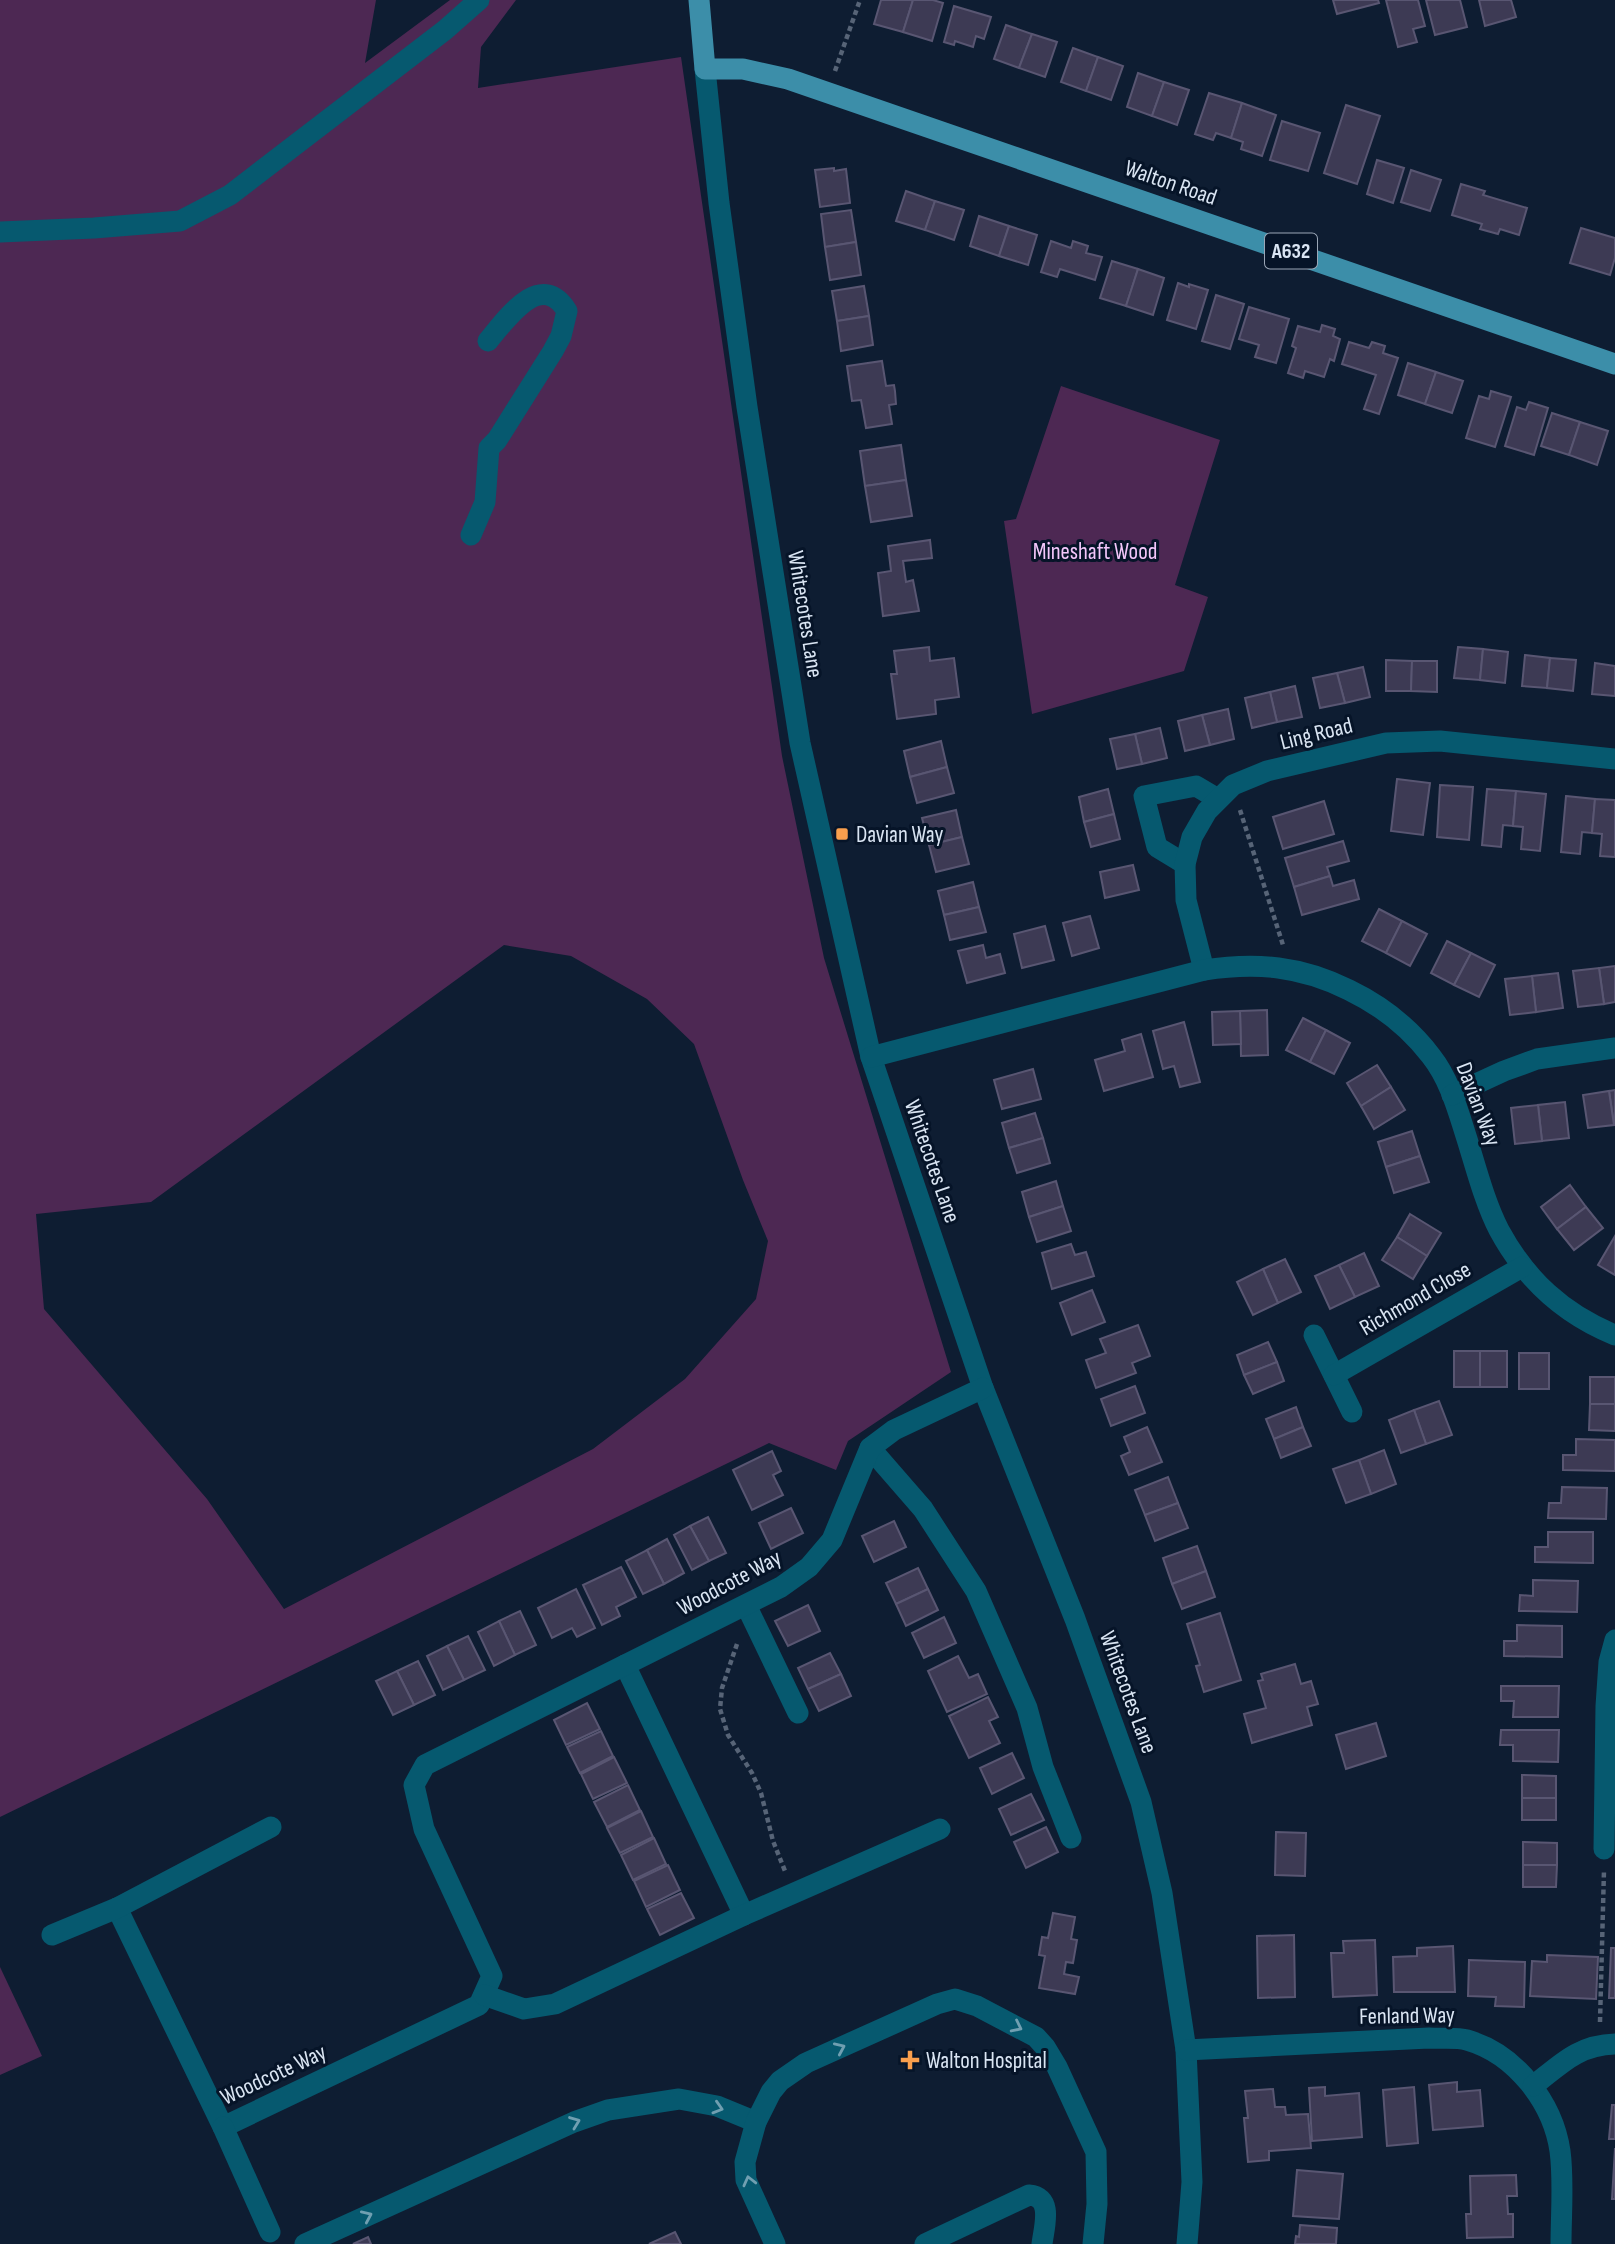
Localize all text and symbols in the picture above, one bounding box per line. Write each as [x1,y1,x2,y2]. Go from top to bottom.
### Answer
street label: Walton Road [1121,154,1220,212]
road number: A632 [1265,233,1317,268]
park label: Mineshaft Wood [1033,538,1157,566]
street label: Whitecotes Lane [781,549,829,680]
street label: Ling Road [1277,711,1355,756]
place label: Davian Way [856,821,943,849]
marker: Davian Way [834,826,850,842]
street label: Davian Way [1449,1059,1507,1150]
street label: Whitecotes Lane [898,1096,966,1227]
street label: Richmond Close [1355,1256,1476,1342]
street label: Woodcote Way [673,1544,786,1622]
street label: Whitecotes Lane [1093,1627,1163,1757]
street label: Fenland Way [1359,2001,1455,2031]
one-way arrow [1010,2018,1022,2032]
street label: Woodcote Way [216,2038,331,2112]
one-way arrow [833,2042,845,2056]
place label: Walton Hospital [926,2047,1047,2075]
marker: Walton Hospital [900,2050,920,2070]
one-way arrow [712,2100,724,2115]
one-way arrow [568,2117,580,2131]
one-way arrow [743,2176,757,2188]
one-way arrow [360,2210,373,2224]

